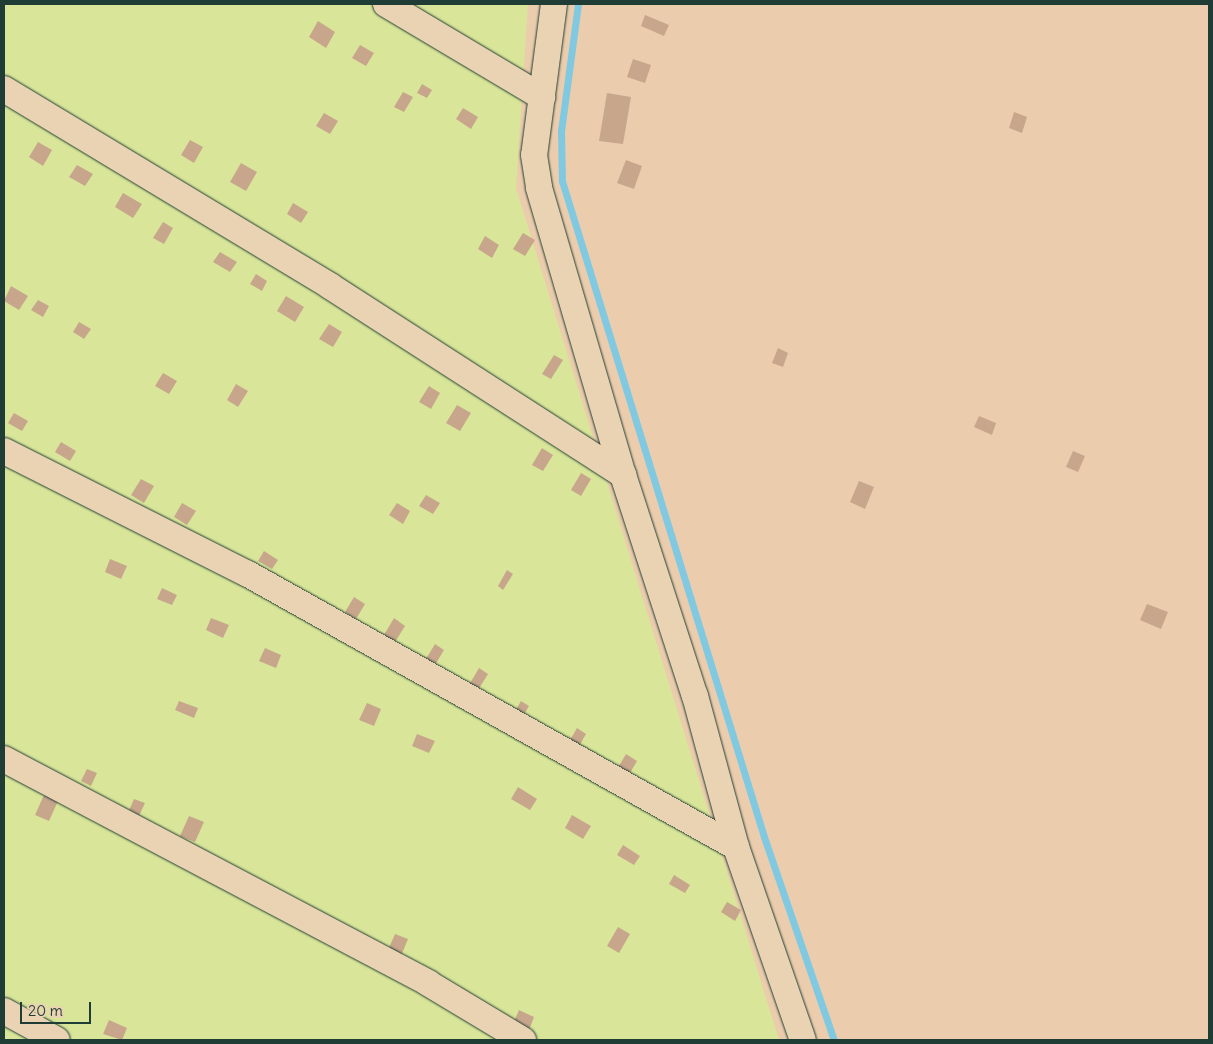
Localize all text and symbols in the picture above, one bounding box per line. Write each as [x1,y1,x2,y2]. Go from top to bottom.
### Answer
scale bar [22,992,94,1024]
text: 20 m [28,1001,63,1020]

